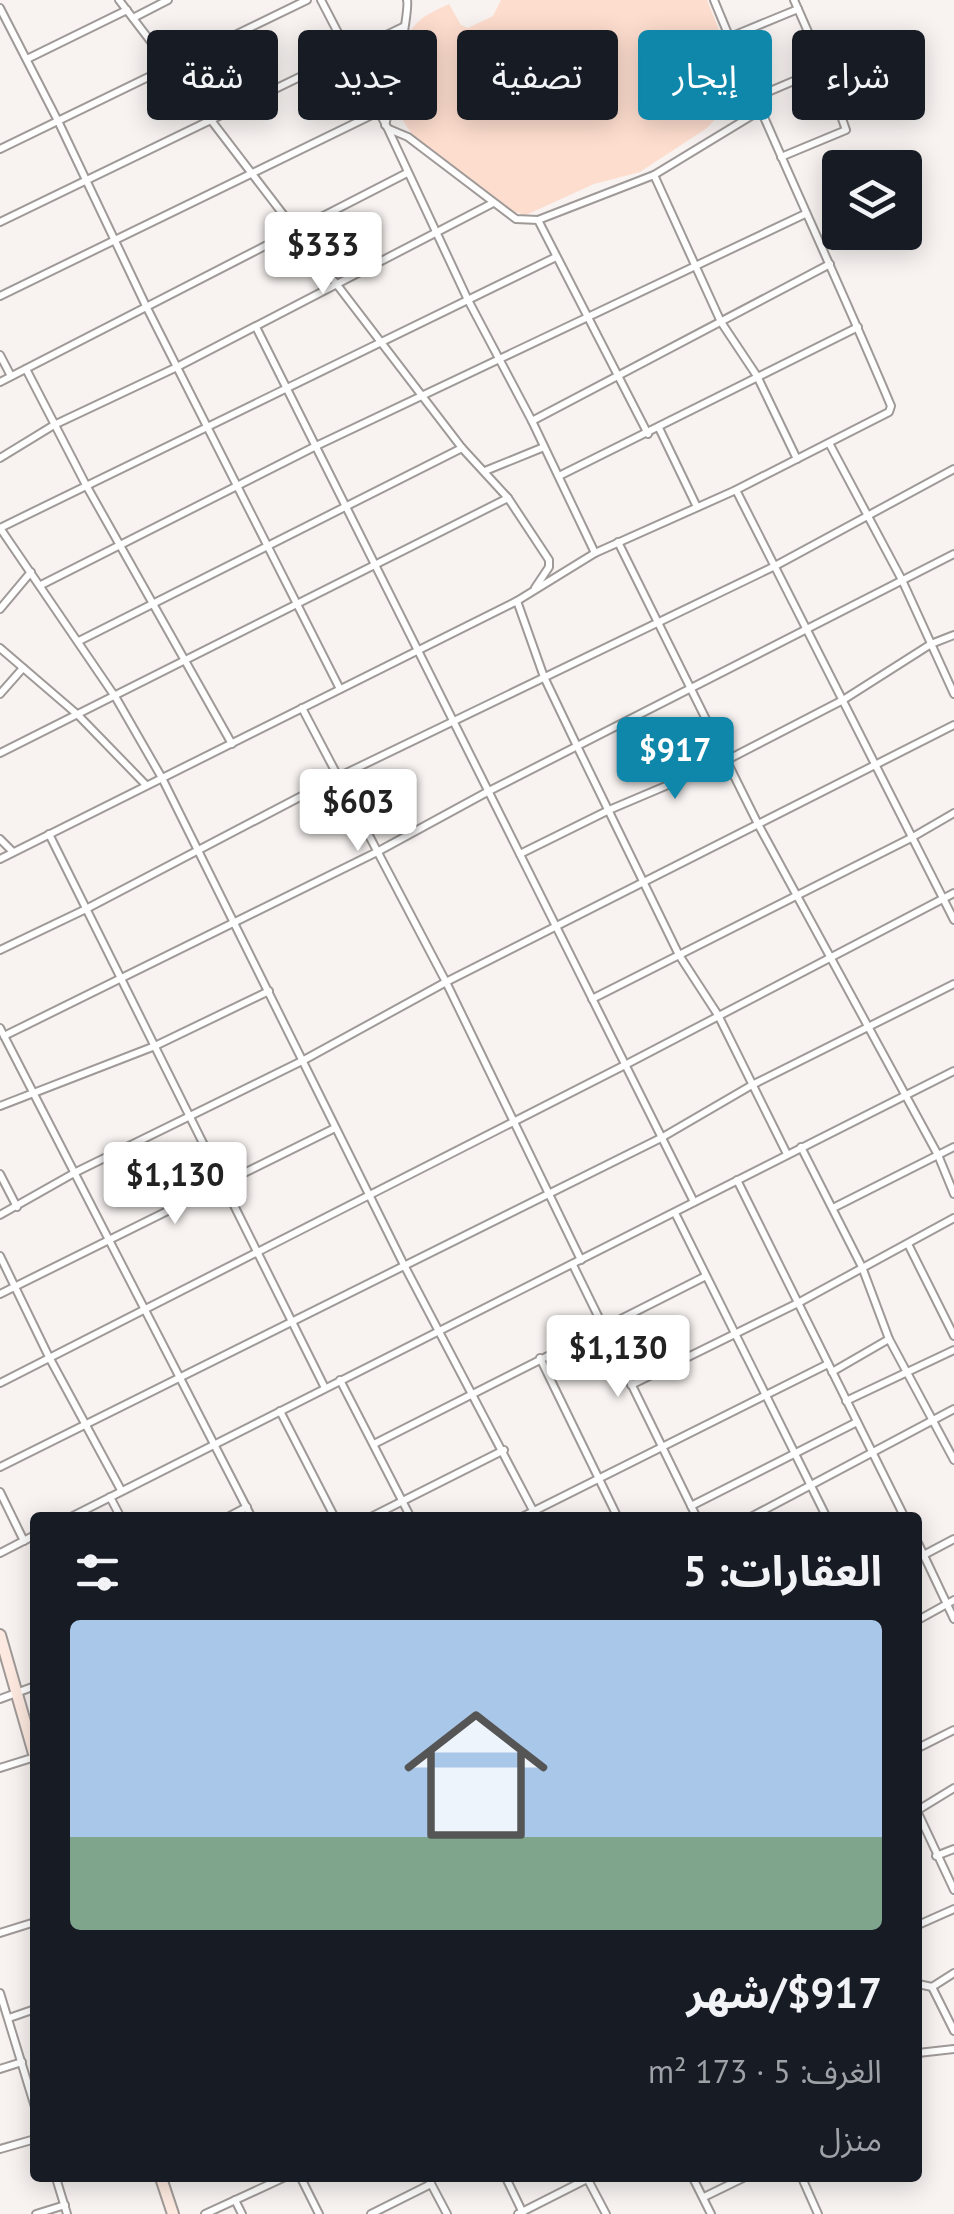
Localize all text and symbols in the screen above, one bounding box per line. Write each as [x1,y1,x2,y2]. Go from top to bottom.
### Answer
chip: شقة [147,30,278,120]
chip: جديد [298,30,437,120]
chip: تصفية [457,30,618,120]
chip: إيجار [638,30,772,120]
chip: شراء [792,30,925,120]
map controls [822,150,922,250]
button: layers [822,150,922,250]
pin: $333 [264,212,382,297]
text: $333 [287,223,359,265]
pin: $917 [616,717,734,802]
text: $917 [639,728,711,770]
pin: $603 [299,769,417,854]
text: $603 [322,780,394,822]
pin: $1,130 [94,1142,256,1227]
text: $1,130 [126,1153,224,1195]
pin: $1,130 [537,1315,699,1400]
text: $1,130 [569,1326,667,1368]
text: العقارات: 5 [683,1543,882,1598]
icon: filters [70,1545,125,1600]
icon: home [386,1685,566,1865]
text: $917/شهر [687,1965,882,2020]
text: الغرف: 5 · 173 m² [648,2050,882,2092]
text: منزل [819,2118,882,2160]

